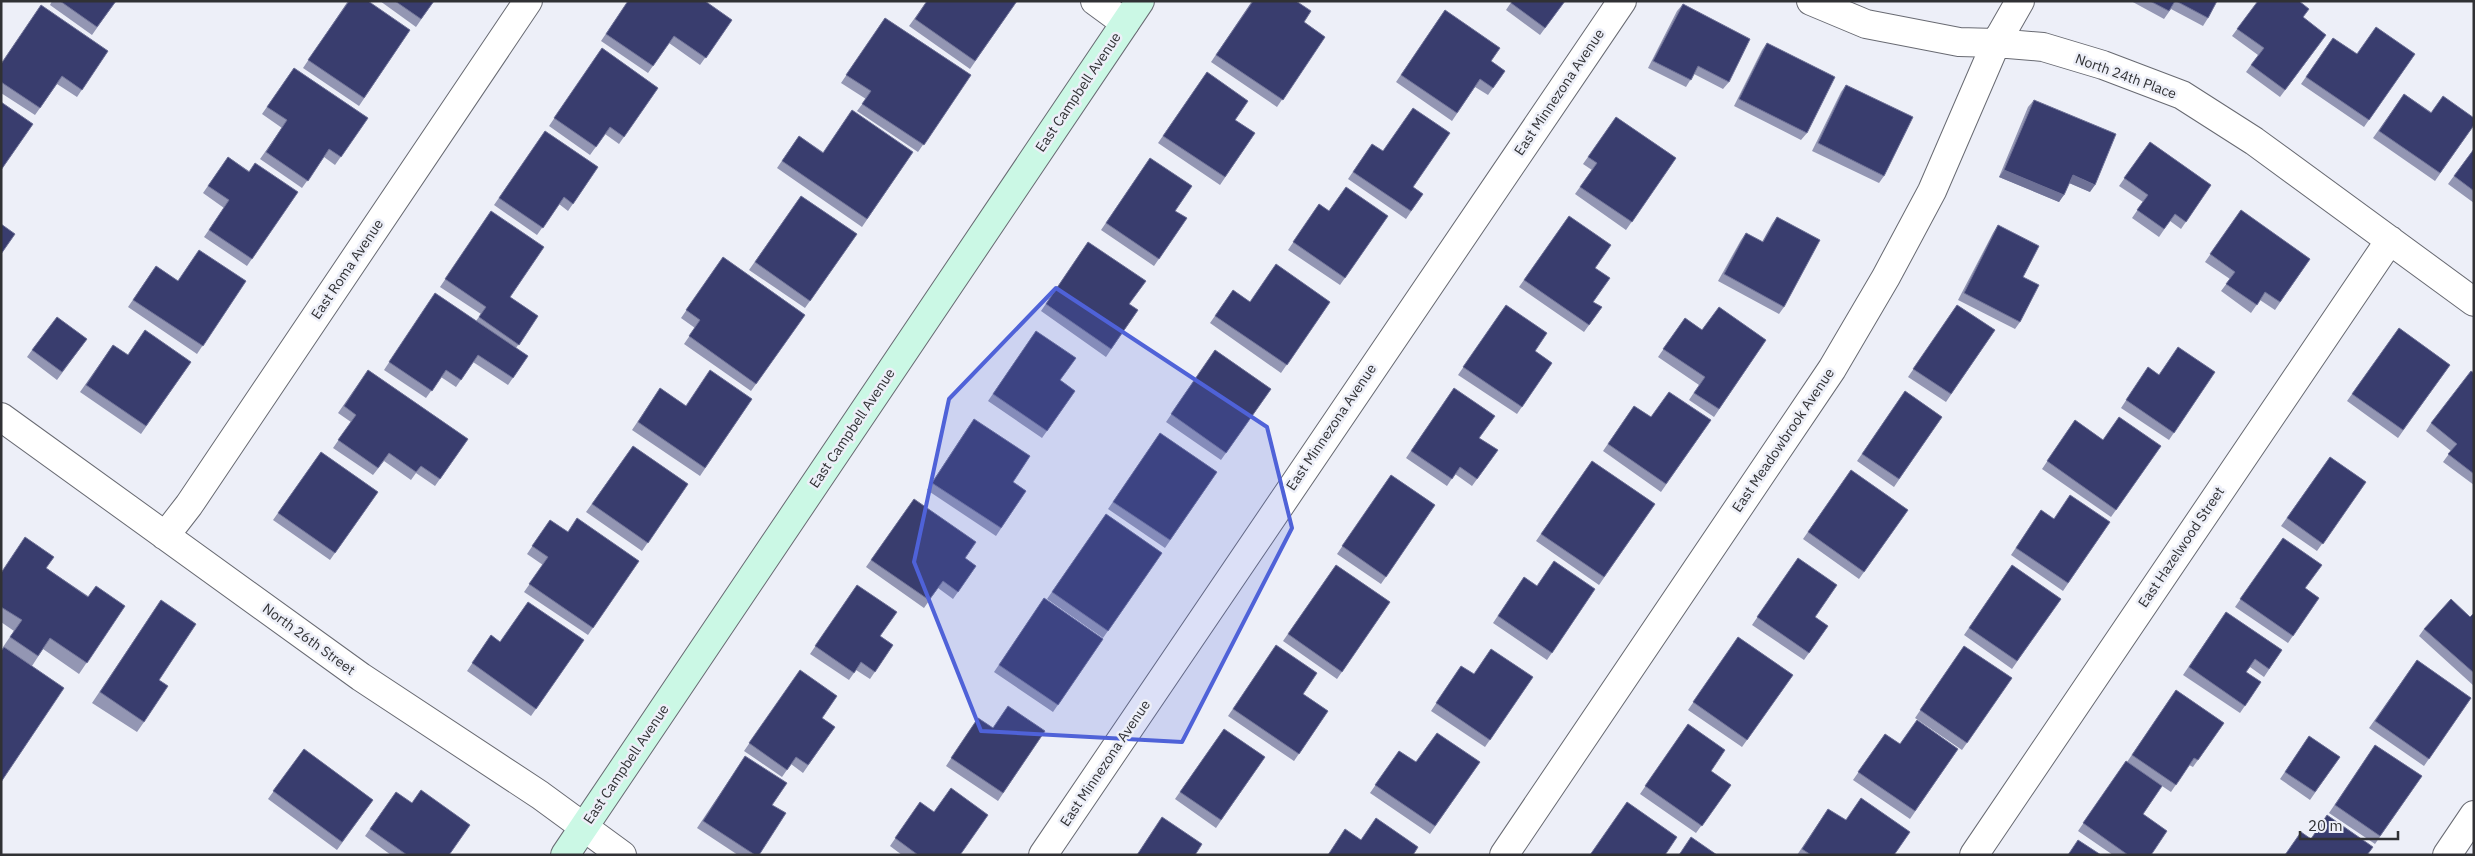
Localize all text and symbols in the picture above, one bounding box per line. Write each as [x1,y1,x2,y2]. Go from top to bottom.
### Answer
street label: East Minnezona Avenue [1510,25,1608,159]
street label: East Campbell Avenue [1031,28,1125,155]
street label: North 24th Place [2073,49,2179,103]
street label: East Roma Avenue [307,215,387,322]
street label: East Minnezona Avenue [1282,360,1380,494]
street label: East Campbell Avenue [805,364,899,491]
street label: East Meadowbrook Avenue [1728,364,1838,516]
street label: East Hazelwood Street [2134,483,2228,611]
street label: North 26th Street [259,599,359,679]
street label: East Minnezona Avenue [1056,696,1154,830]
street label: East Campbell Avenue [579,700,673,827]
scale bar [2300,808,2398,840]
text: 20 m [2308,816,2343,835]

